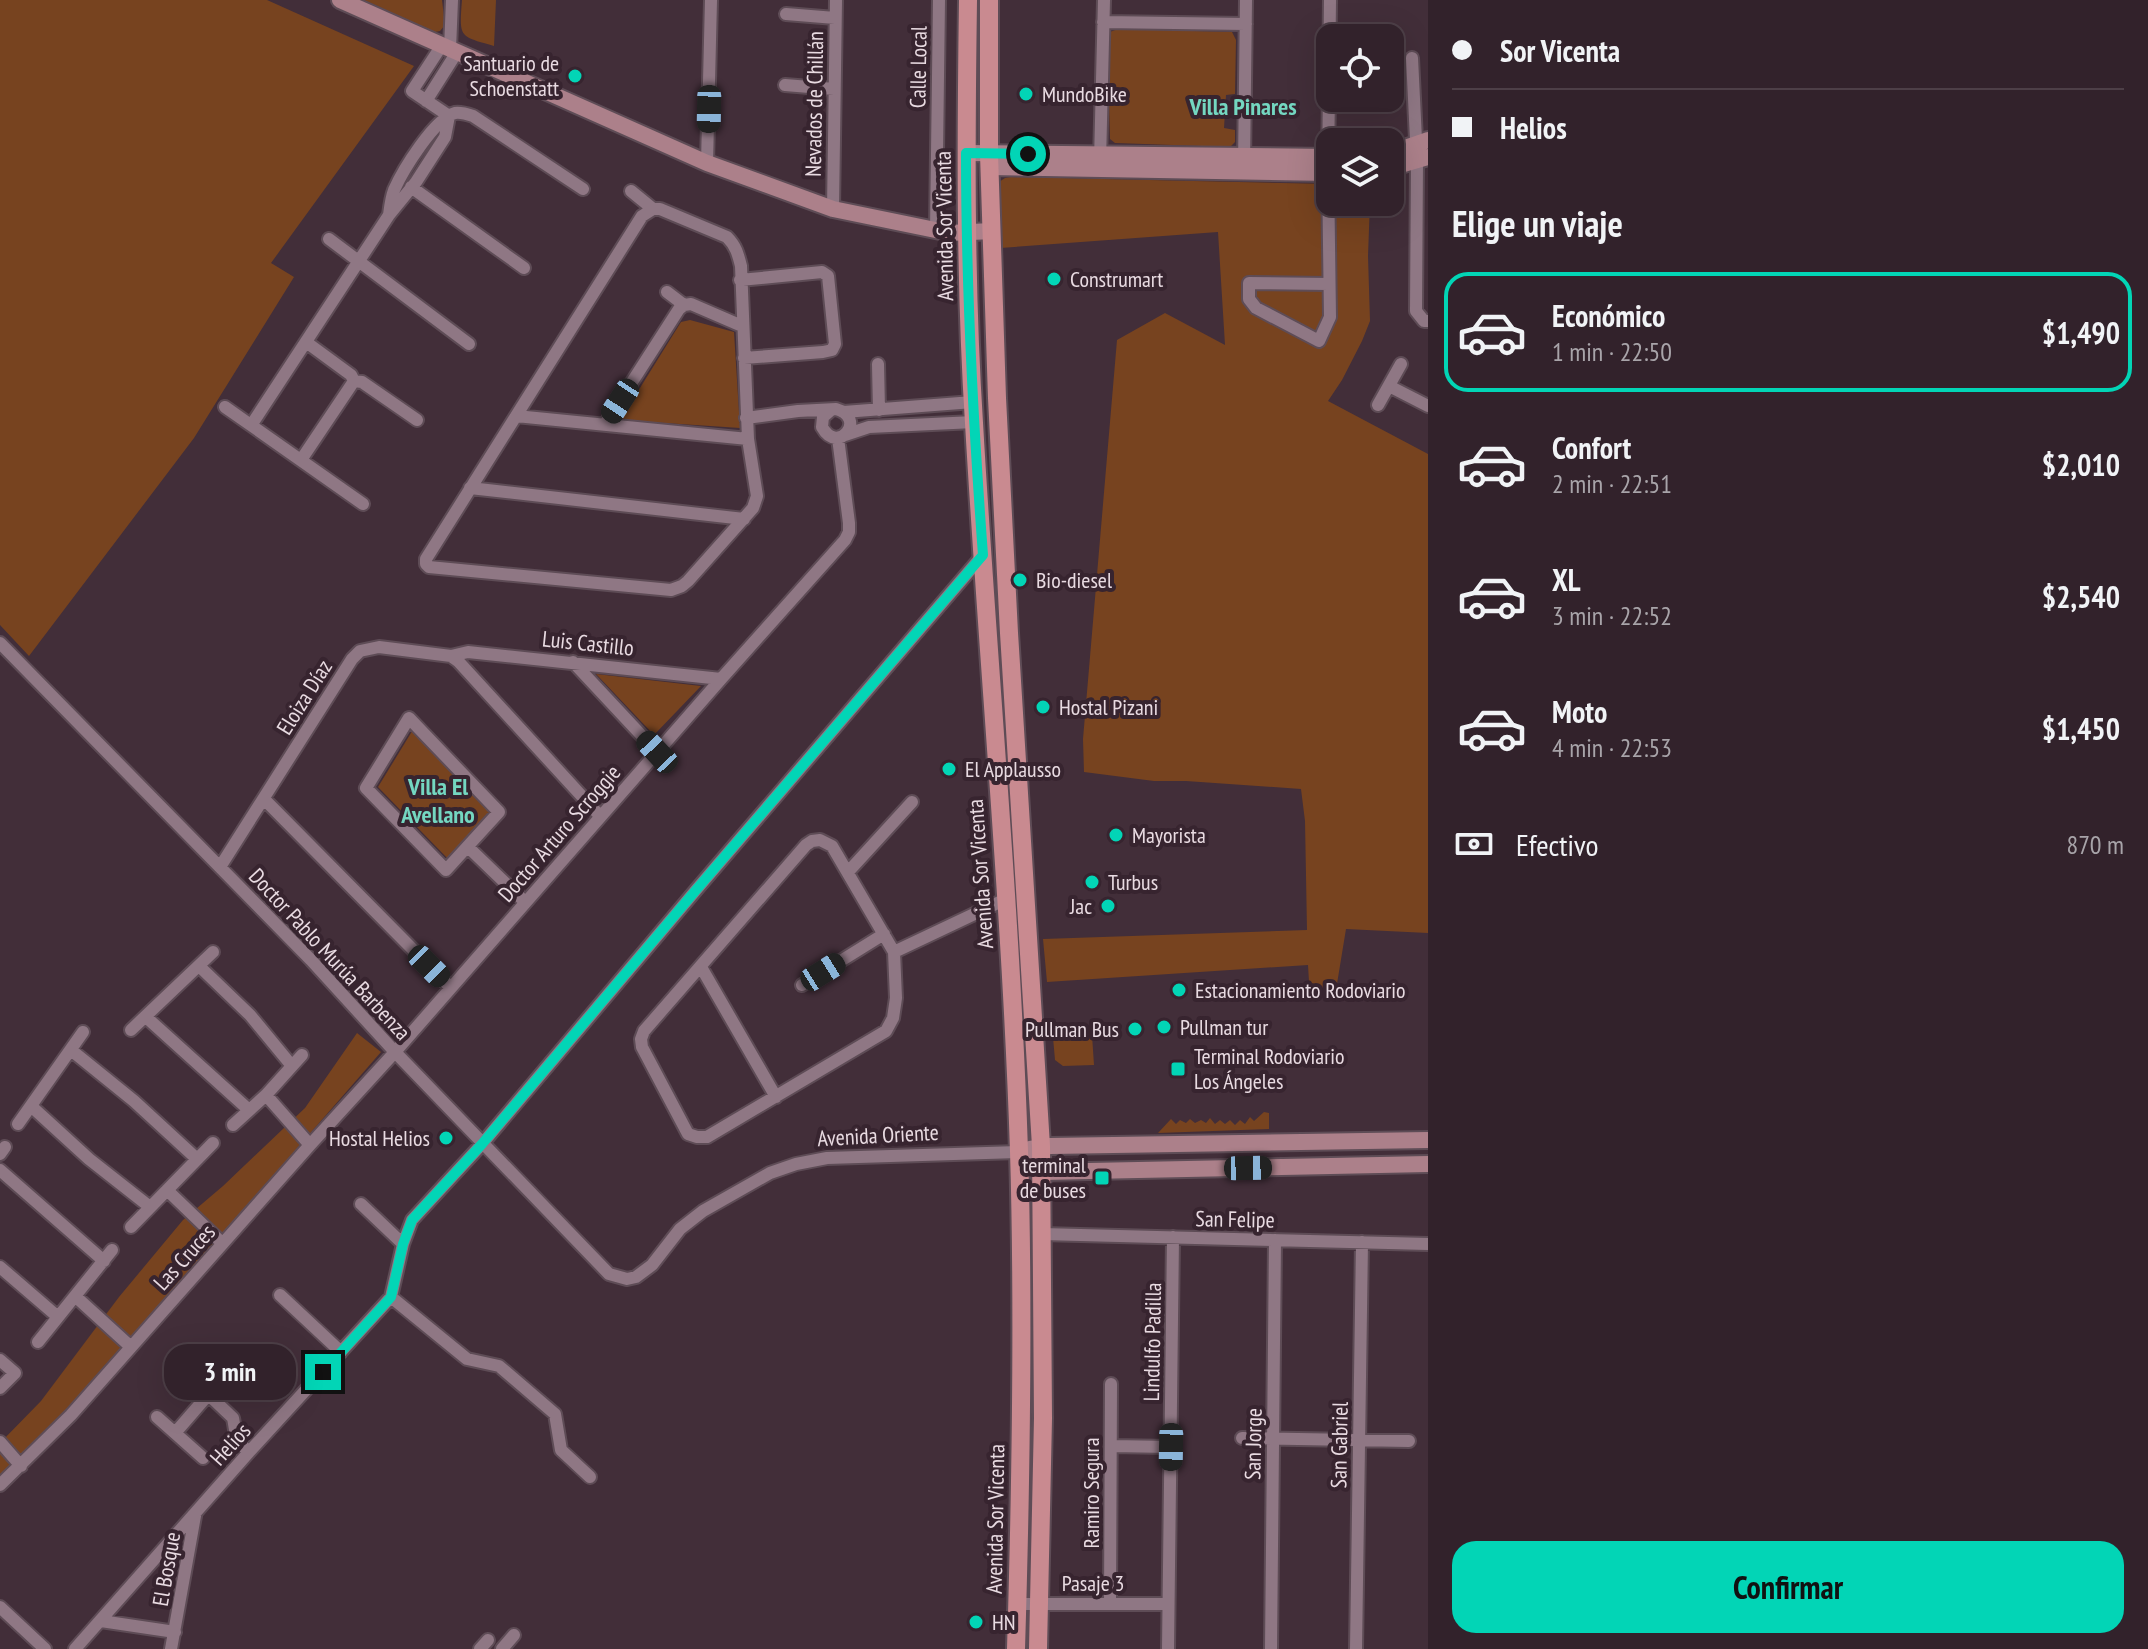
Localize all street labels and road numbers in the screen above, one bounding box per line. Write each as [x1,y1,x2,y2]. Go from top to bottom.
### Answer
street label: Calle Local [903,25,933,108]
street label: Nevados de Chillán [799,31,829,177]
street label: Avenida Sor Vicenta [929,151,959,301]
street label: Luis Castillo [541,624,635,662]
street label: Eloiza Díaz [270,654,338,740]
street label: Doctor Arturo Scroggie [492,759,626,907]
street label: Avenida Sor Vicenta [961,798,999,950]
street label: Doctor Pablo Murúa Barbenza [243,862,417,1046]
street label: Avenida Oriente [817,1118,939,1152]
street label: San Felipe [1195,1204,1275,1234]
street label: Las Cruces [147,1218,221,1296]
street label: Lindulfo Padilla [1137,1282,1167,1402]
street label: San Gabriel [1324,1401,1354,1489]
street label: San Jorge [1238,1408,1268,1480]
street label: Helios [204,1417,256,1471]
street label: Ramiro Segura [1077,1438,1105,1548]
street label: Avenida Sor Vicenta [980,1444,1010,1594]
street label: El Bosque [146,1530,186,1608]
street label: Pasaje 3 [1062,1569,1124,1597]

